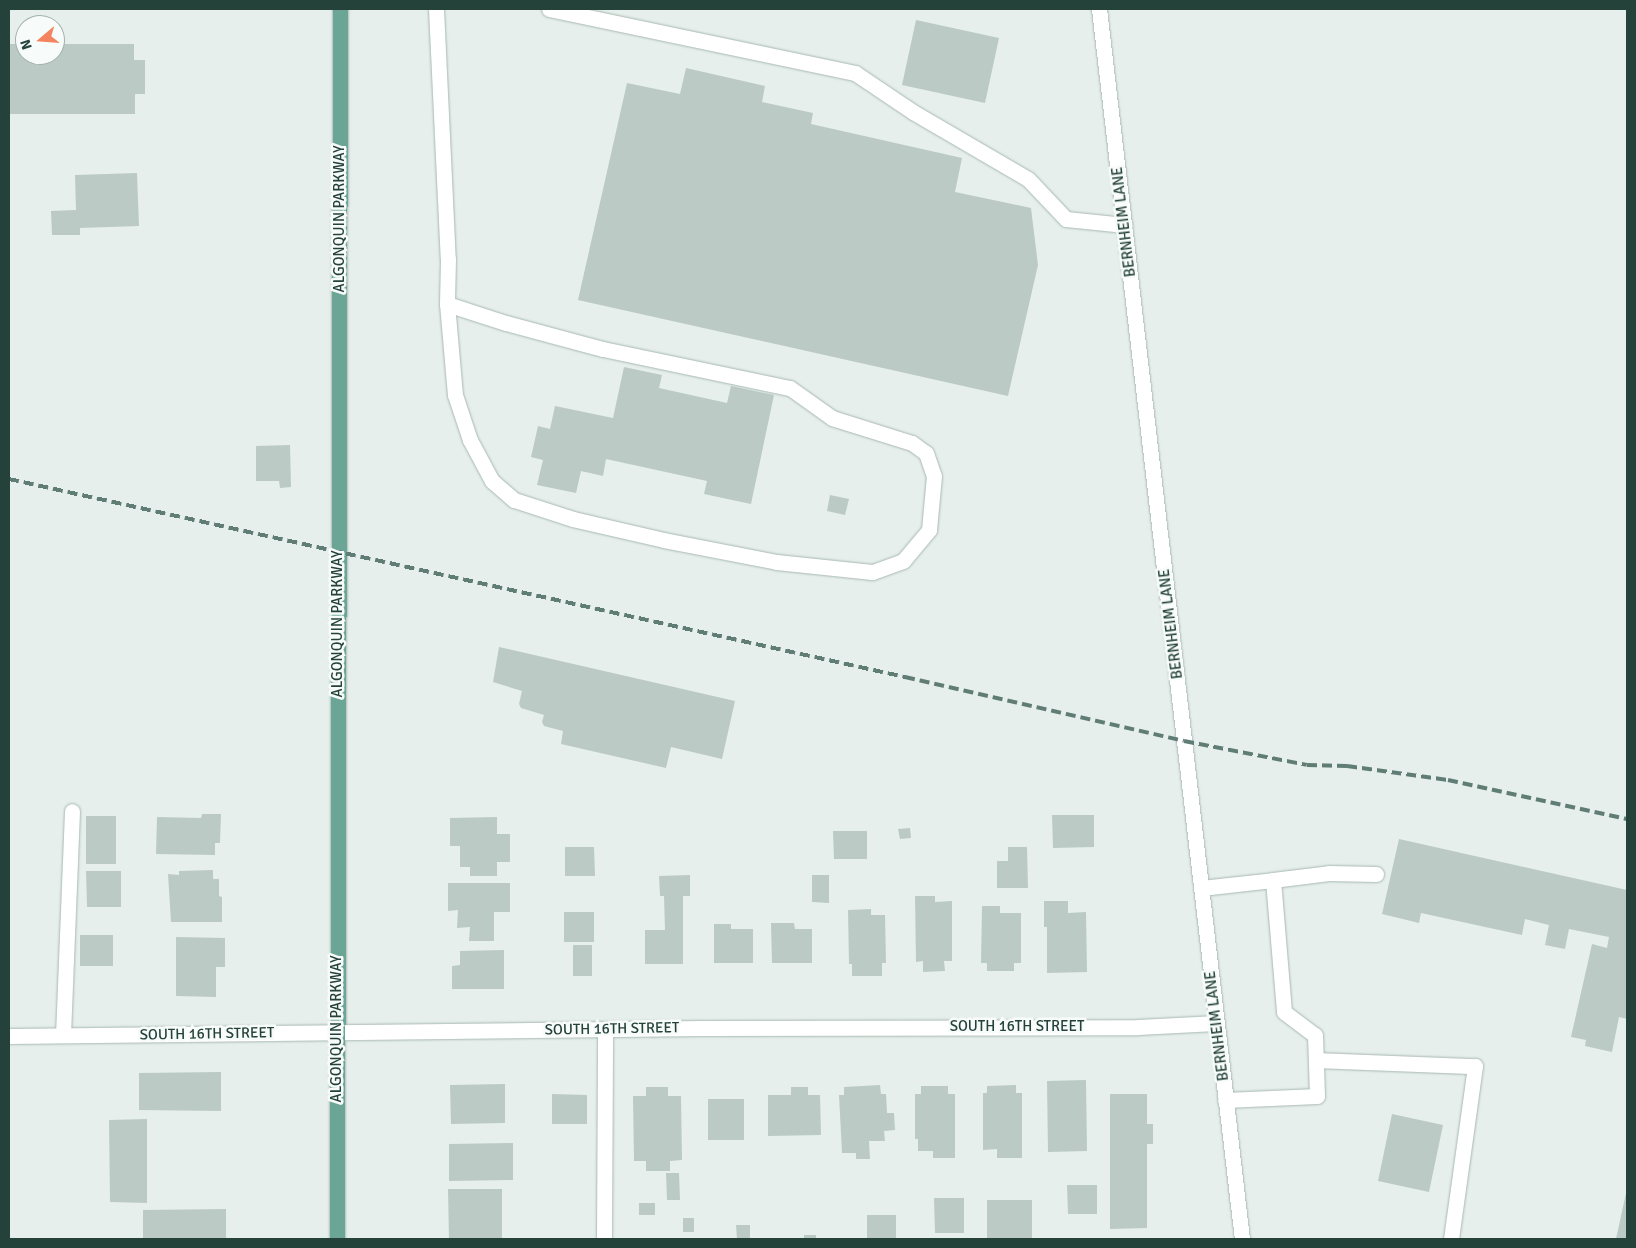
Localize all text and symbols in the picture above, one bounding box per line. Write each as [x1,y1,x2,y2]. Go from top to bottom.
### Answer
north arrow [15,15,65,65]
text: N [17,37,36,52]
street label: ALGONQUIN PARKWAY [331,146,349,292]
street label: BERNHEIM LANE [1108,166,1140,278]
street label: ALGONQUIN PARKWAY [329,551,347,697]
street label: BERNHEIM LANE [1155,568,1187,680]
street label: ALGONQUIN PARKWAY [328,956,346,1102]
street label: BERNHEIM LANE [1201,970,1233,1082]
street label: SOUTH 16TH STREET [950,1018,1084,1036]
street label: SOUTH 16TH STREET [545,1019,679,1039]
street label: SOUTH 16TH STREET [140,1024,274,1044]

